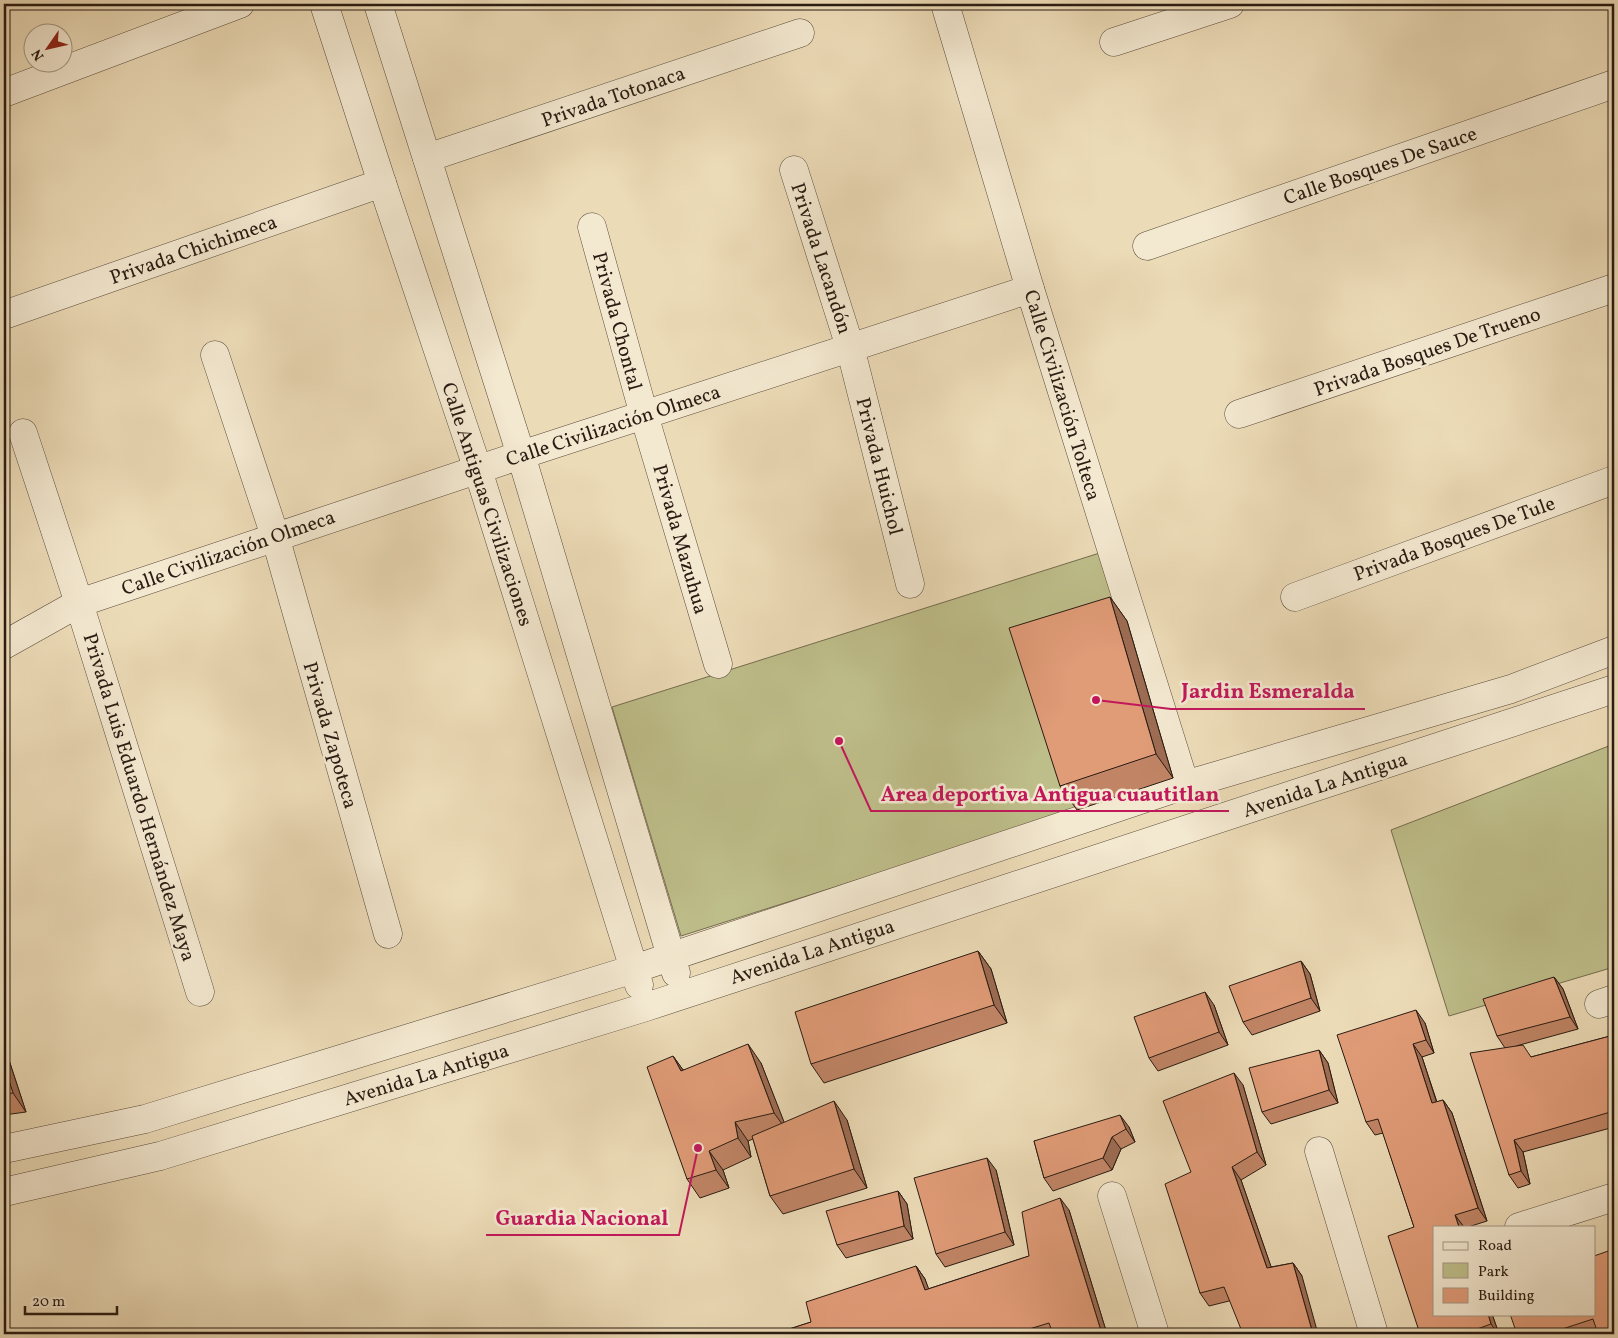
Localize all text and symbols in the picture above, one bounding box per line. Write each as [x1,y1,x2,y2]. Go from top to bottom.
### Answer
north arrow [22,22,72,72]
text: N [28,45,49,64]
street label: Privada Totonaca [538,60,689,136]
street label: Calle Bosques De Sauce [1280,121,1481,213]
street label: Privada Lacandón [782,179,858,338]
street label: Privada Chichimeca [106,209,281,293]
street label: Privada Chontal [584,249,648,394]
street label: Calle Civilización Tolteca [1016,287,1106,504]
street label: Privada Bosques De Trueno [1311,301,1545,405]
street label: Calle Antiguas Civilizaciones [433,379,539,630]
street label: Calle Civilización Olmeca [503,379,725,475]
street label: Privada Huichol [847,395,909,538]
street label: Privada Mazuhua [644,461,714,618]
street label: Privada Bosques De Tule [1350,490,1559,589]
street label: Calle Civilización Olmeca [118,504,339,604]
street label: Privada Luis Eduardo Hernández Maya [75,630,201,965]
street label: Privada Zapoteca [295,659,363,812]
callout: Jardin Esmeralda [1171,673,1365,709]
text: Jardin Esmeralda [1180,678,1355,707]
street label: Avenida La Antigua [1240,746,1412,826]
callout: Area deportiva Antigua cuautitlan [871,775,1229,811]
text: Area deportiva Antigua cuautitlan [881,781,1219,810]
street label: Avenida La Antigua [727,913,899,993]
street label: Avenida La Antigua [340,1037,513,1114]
callout: Guardia Nacional [486,1199,679,1235]
text: Guardia Nacional [495,1205,669,1234]
legend [1433,1226,1596,1316]
text: Road [1478,1236,1512,1257]
text: Park [1478,1262,1509,1283]
scale bar [25,1283,118,1315]
text: Building [1478,1286,1535,1307]
text: 20 m [32,1292,65,1313]

